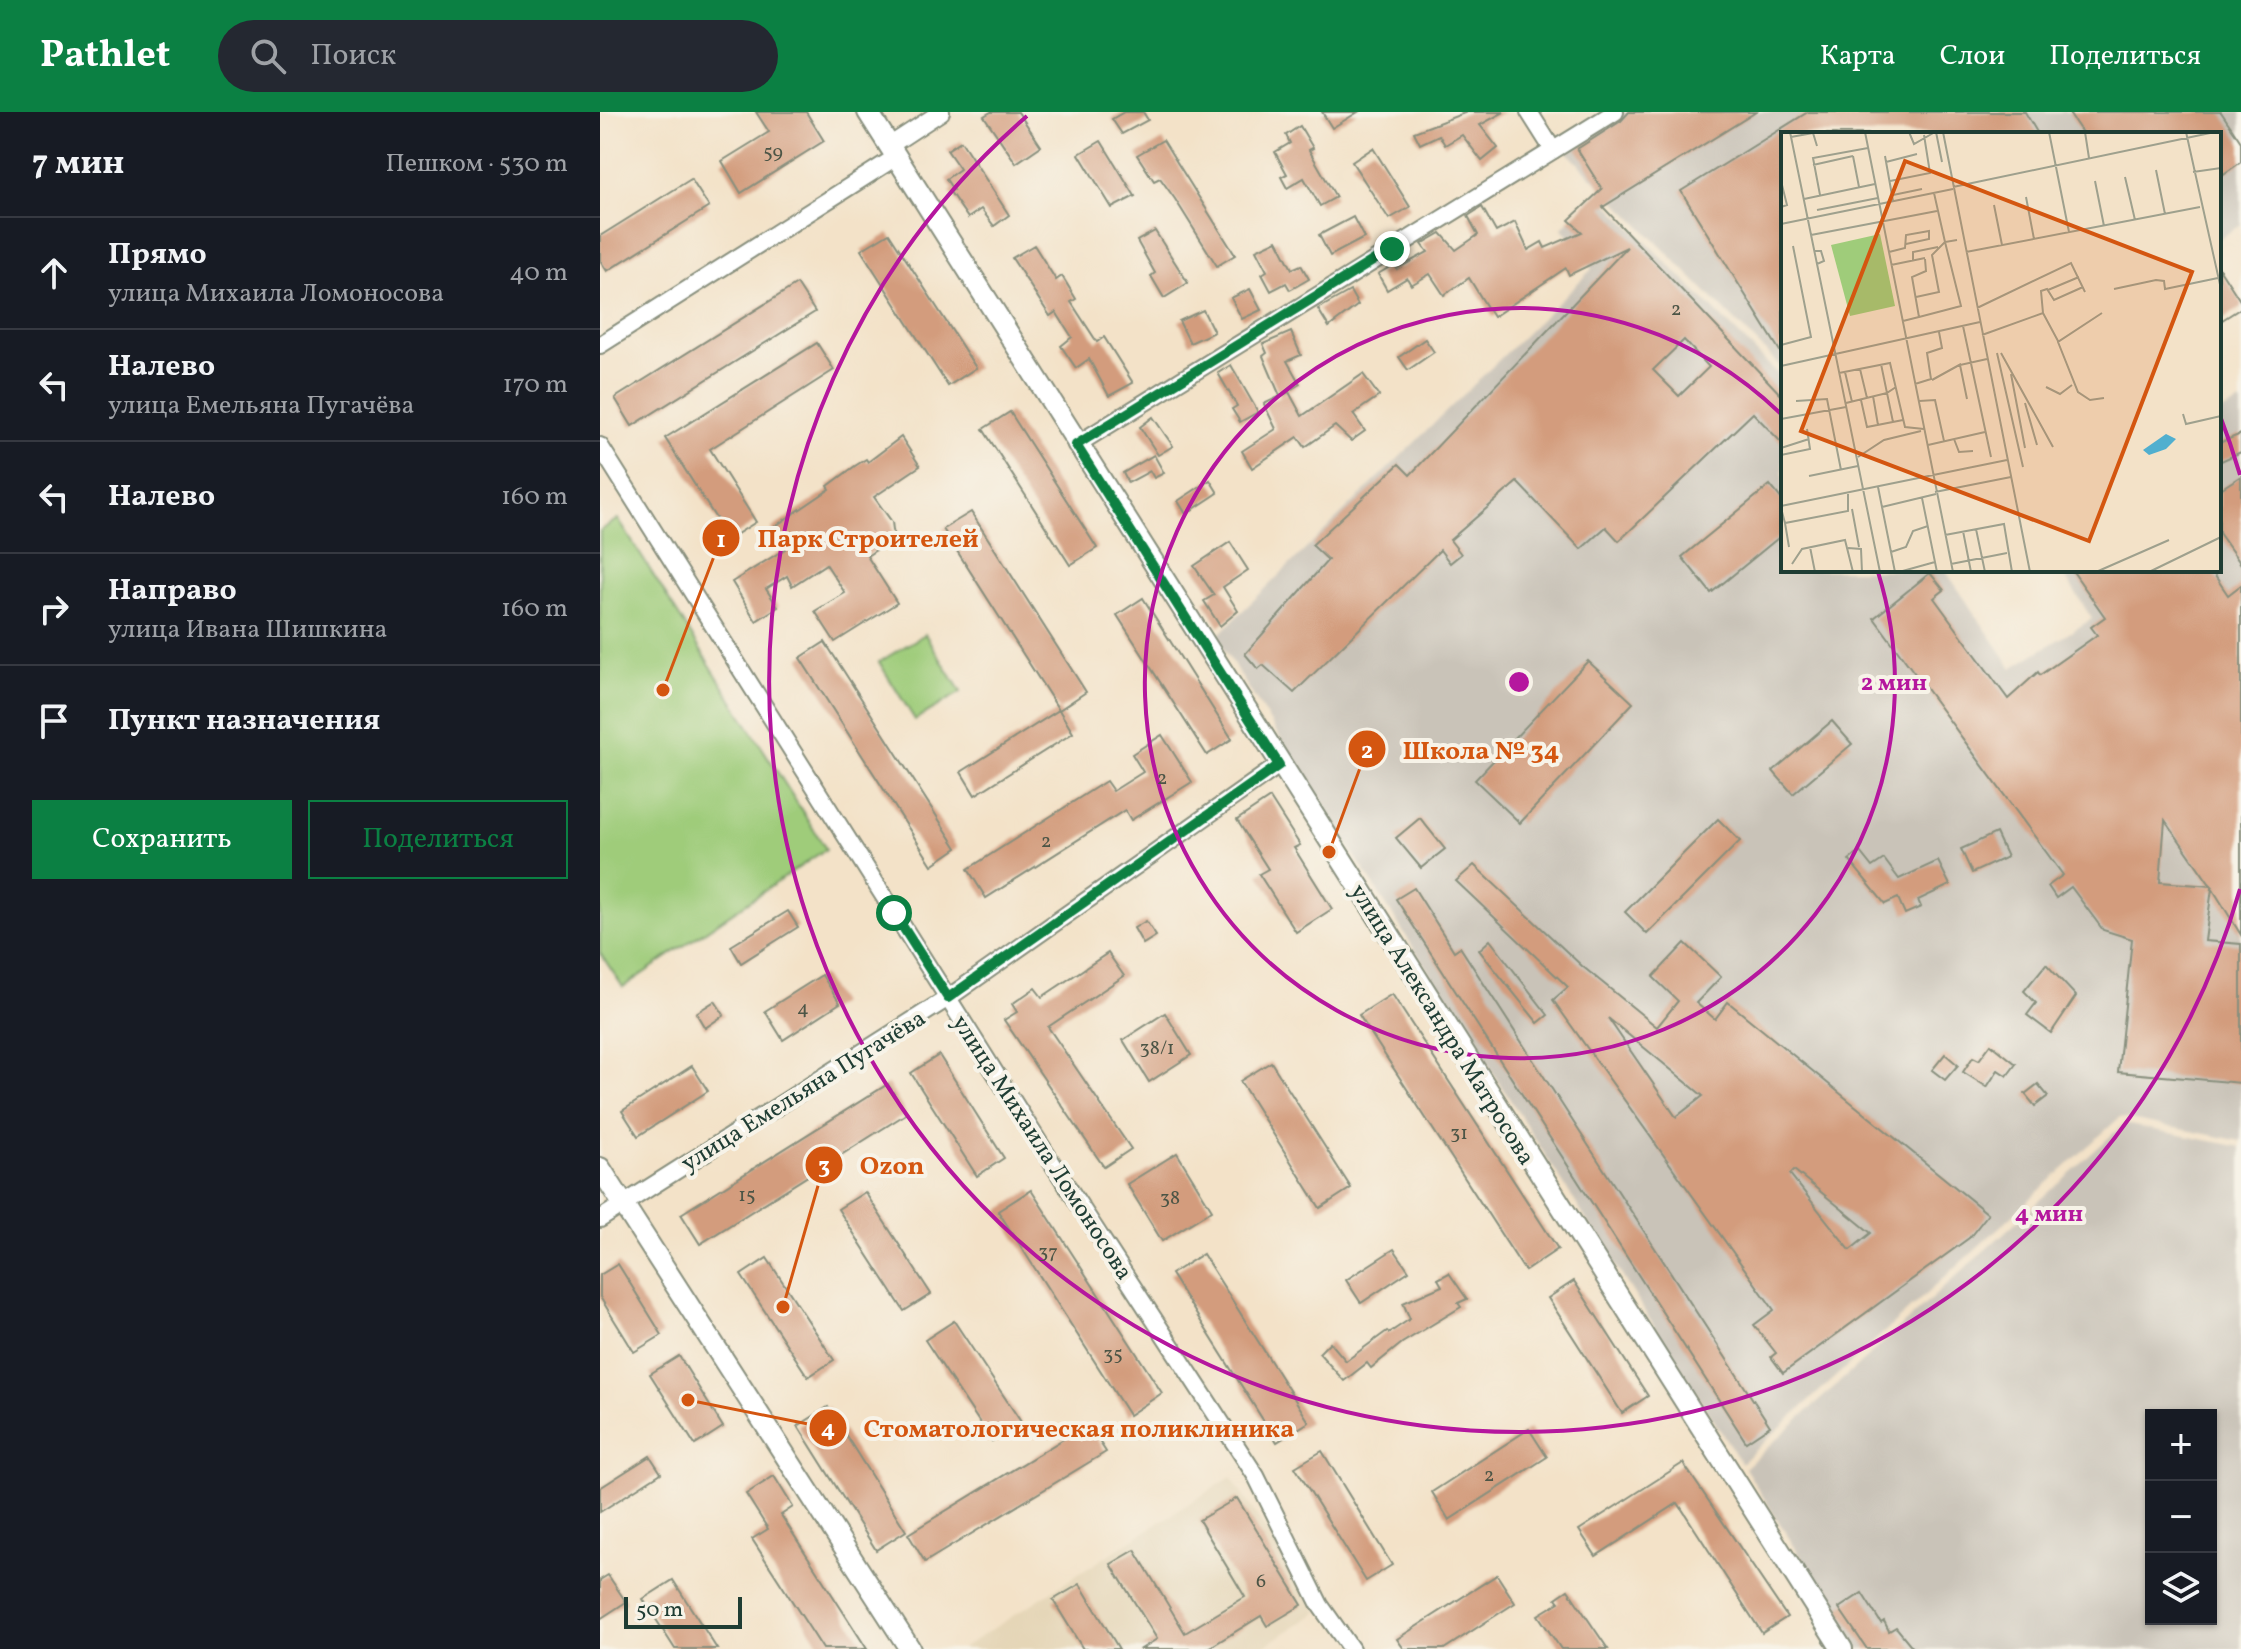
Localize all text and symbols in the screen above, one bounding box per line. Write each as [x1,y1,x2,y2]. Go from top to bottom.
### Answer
search box [218,20,778,92]
text: Pathlet [40,30,170,83]
icon: search [246,34,290,78]
text: Поиск [310,35,396,77]
text: Карта [1820,37,1896,76]
text: Слои [1940,37,2005,76]
text: Поделиться [2049,37,2201,76]
inset map [1781,132,2221,572]
house number: 59 [763,139,783,167]
text: 7 мин [32,141,124,188]
text: Пешком · 530 m [385,146,568,182]
route end [1374,231,1410,267]
text: Прямо [108,234,207,276]
icon: ahead [32,251,76,295]
text: 40 m [509,255,568,291]
text: улица Михаила Ломоносова [108,276,444,312]
house number: 2 [1671,296,1681,324]
text: Налево [108,346,215,388]
icon: left [32,363,76,407]
text: 170 m [503,367,568,403]
text: улица Емельяна Пугачёва [108,388,414,424]
icon: left [32,475,76,519]
text: Налево [108,476,215,518]
text: 160 m [501,479,568,515]
callout: Парк Строителей [701,513,995,563]
text: Парк Строителей [757,522,979,558]
text: 1 [716,524,726,558]
text: Направо [108,570,237,612]
icon: right [32,587,76,631]
text: 160 m [501,591,568,627]
text: улица Ивана Шишкина [108,612,387,648]
text: 2 мин [1861,667,1927,701]
centre of rings [1505,668,1533,696]
icon: arrive [32,699,76,743]
text: Пункт назначения [108,700,380,742]
callout: Школа № 34 [1347,724,1576,774]
text: Школа № 34 [1403,734,1559,770]
text: 2 [1361,735,1373,769]
house number: 2 [1157,765,1167,793]
button: Сохранить [32,800,292,879]
button: Поделиться [308,800,568,879]
house number: 2 [1041,828,1051,856]
street label: улица Александра Матросова [1340,878,1542,1172]
route start [876,895,912,931]
house number: 4 [797,995,809,1023]
street label: улица Емельяна Пугачёва [675,1002,933,1181]
street label: улица Михаила Ломоносова [943,1009,1140,1287]
house number: 38/1 [1140,1035,1174,1063]
house number: 31 [1450,1120,1468,1148]
callout: Ozon [804,1140,941,1190]
text: Ozon [860,1149,924,1185]
text: 3 [818,1150,830,1184]
house number: 15 [738,1182,756,1210]
house number: 38 [1160,1185,1180,1213]
text: 4 мин [2015,1198,2083,1232]
house number: 37 [1038,1239,1058,1267]
house number: 35 [1103,1341,1123,1369]
callout: Стоматологическая поликлиника [808,1403,1311,1453]
map controls [2145,1409,2217,1625]
button: + [2145,1409,2217,1481]
text: Стоматологическая поликлиника [864,1412,1294,1448]
text: 4 [821,1413,835,1447]
house number: 2 [1484,1462,1494,1490]
button: − [2145,1481,2217,1553]
button: layers [2145,1553,2217,1625]
house number: 6 [1256,1568,1266,1596]
scale bar [624,1593,742,1629]
text: 50 m [636,1595,683,1626]

